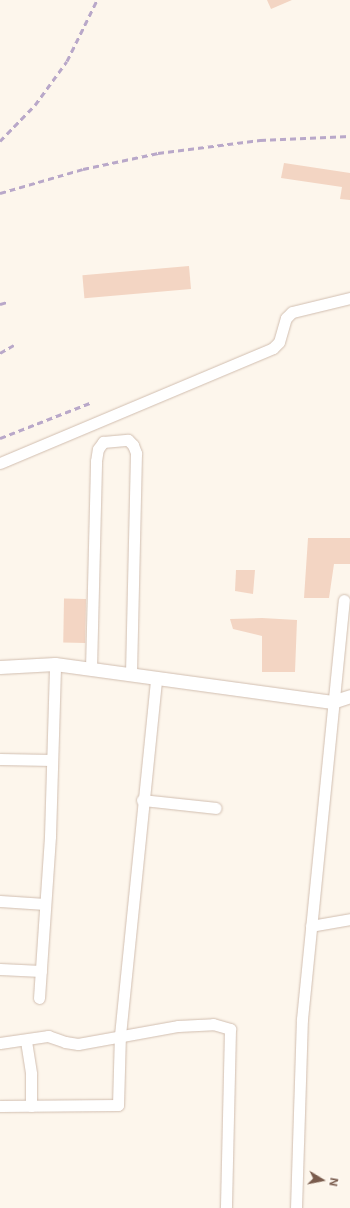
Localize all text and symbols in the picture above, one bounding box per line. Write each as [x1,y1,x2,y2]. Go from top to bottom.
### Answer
north arrow [302,1160,342,1200]
text: N [326,1177,341,1187]

